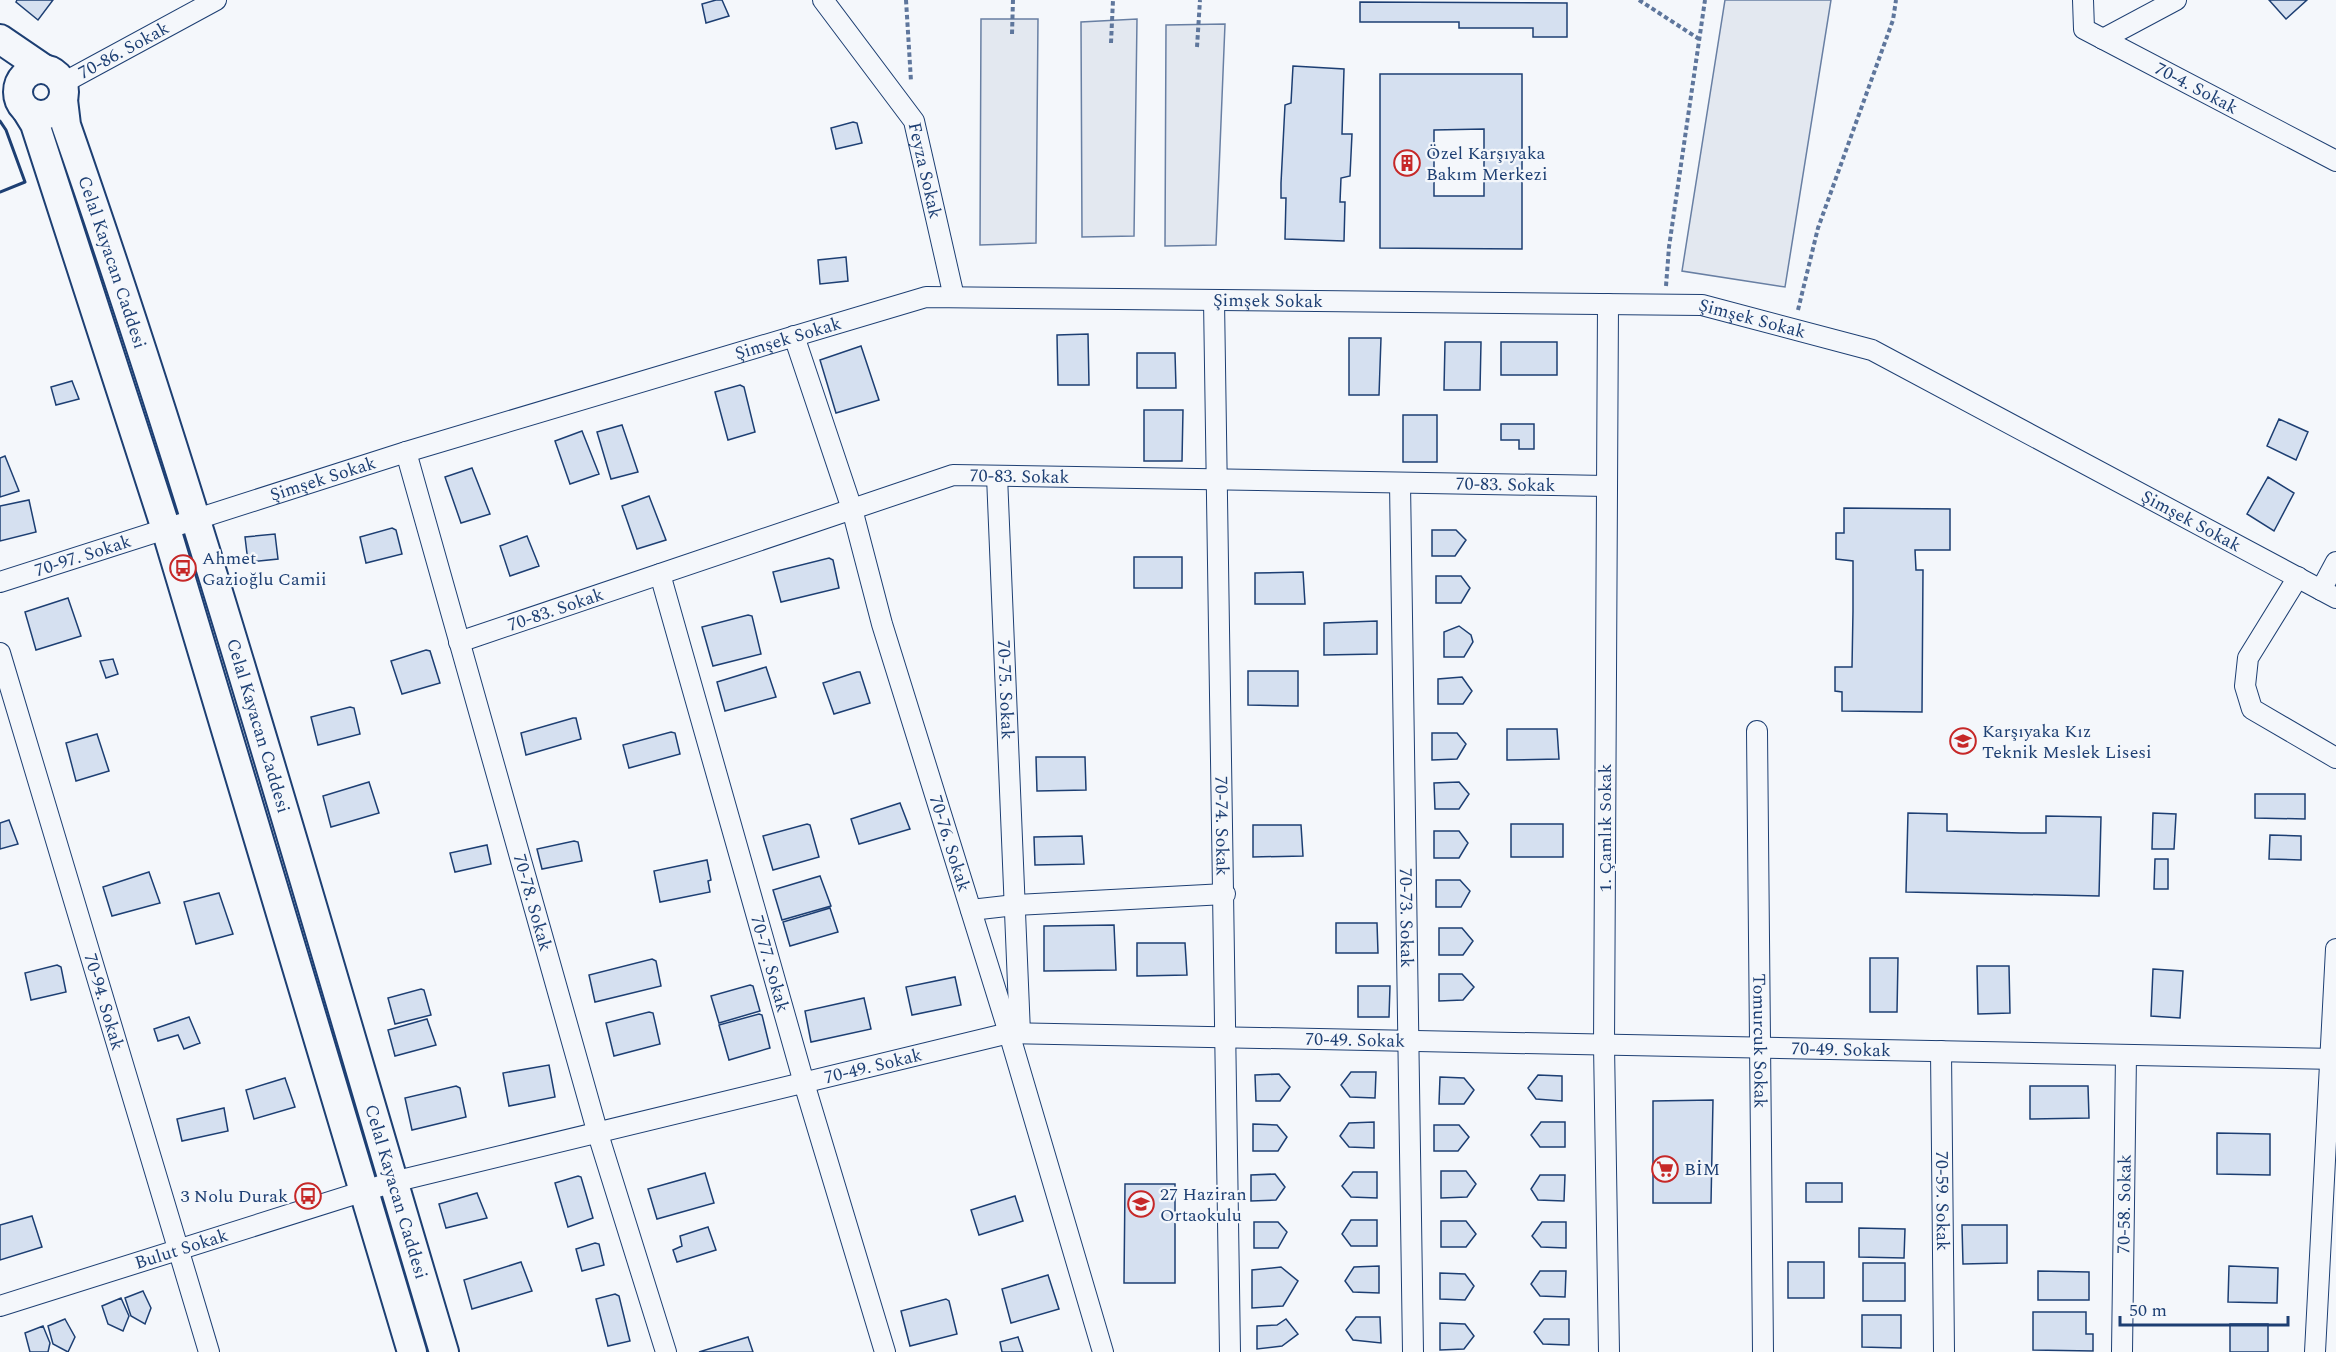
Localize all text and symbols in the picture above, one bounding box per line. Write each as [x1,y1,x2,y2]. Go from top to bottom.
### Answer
street label: 70-86. Sokak [74,15,174,86]
street label: 70-4. Sokak [2150,55,2243,121]
street label: Feyza Sokak [901,120,949,221]
place label: Özel Karşıyaka Bakım Merkezi [1426,140,1548,188]
building icon: Özel Karşıyaka Bakım Merkezi [1392,148,1422,178]
street label: Celal Kayacan Caddesi [71,172,153,352]
street label: Şimşek Sokak [1213,287,1323,315]
street label: Şimşek Sokak [1696,292,1809,346]
street label: Şimşek Sokak [732,310,845,367]
street label: Şimşek Sokak [267,449,379,509]
street label: 70-83. Sokak [969,462,1070,491]
street label: 70-83. Sokak [1455,470,1556,499]
street label: Şimşek Sokak [2136,483,2246,559]
street label: 70-97. Sokak [31,528,135,584]
place label: Ahmet Gazioğlu Camii [202,545,327,593]
bus stop icon: Ahmet Gazioğlu Camii [168,553,198,583]
street label: 70-83. Sokak [504,581,607,639]
street label: Celal Kayacan Caddesi [219,635,297,816]
street label: 70-75. Sokak [990,639,1021,740]
place label: Karşıyaka Kız Teknik Meslek Lisesi [1982,718,2152,766]
school or university icon: Karşıyaka Kız Teknik Meslek Lisesi [1948,726,1978,756]
street label: 1. Çamlık Sokak [1592,764,1619,893]
street label: 70-74. Sokak [1207,776,1236,876]
street label: 70-76. Sokak [922,792,977,895]
street label: 70-78. Sokak [506,851,559,954]
street label: 70-73. Sokak [1392,868,1420,968]
street label: 70-77. Sokak [743,912,796,1016]
street label: 70-94. Sokak [77,950,131,1054]
street label: Tomurcuk Sokak [1745,973,1774,1109]
street label: 70-49. Sokak [1305,1026,1405,1055]
street label: 70-49. Sokak [1791,1035,1891,1064]
street label: 70-49. Sokak [821,1041,925,1091]
street label: Celal Kayacan Caddesi [357,1101,435,1282]
street label: 70-59. Sokak [1928,1151,1956,1251]
supermarket icon: BİM [1650,1154,1680,1184]
street label: 70-58. Sokak [2110,1154,2139,1254]
place label: BİM [1684,1156,1720,1183]
bus stop icon: 3 Nolu Durak [293,1181,323,1211]
place label: 27 Haziran Ortaokulu [1160,1181,1247,1229]
place label: 3 Nolu Durak [180,1183,288,1210]
school or university icon: 27 Haziran Ortaokulu [1126,1189,1156,1219]
street label: Bulut Sokak [131,1222,231,1277]
scale bar [2120,1289,2288,1327]
text: 50 m [2129,1297,2167,1324]

